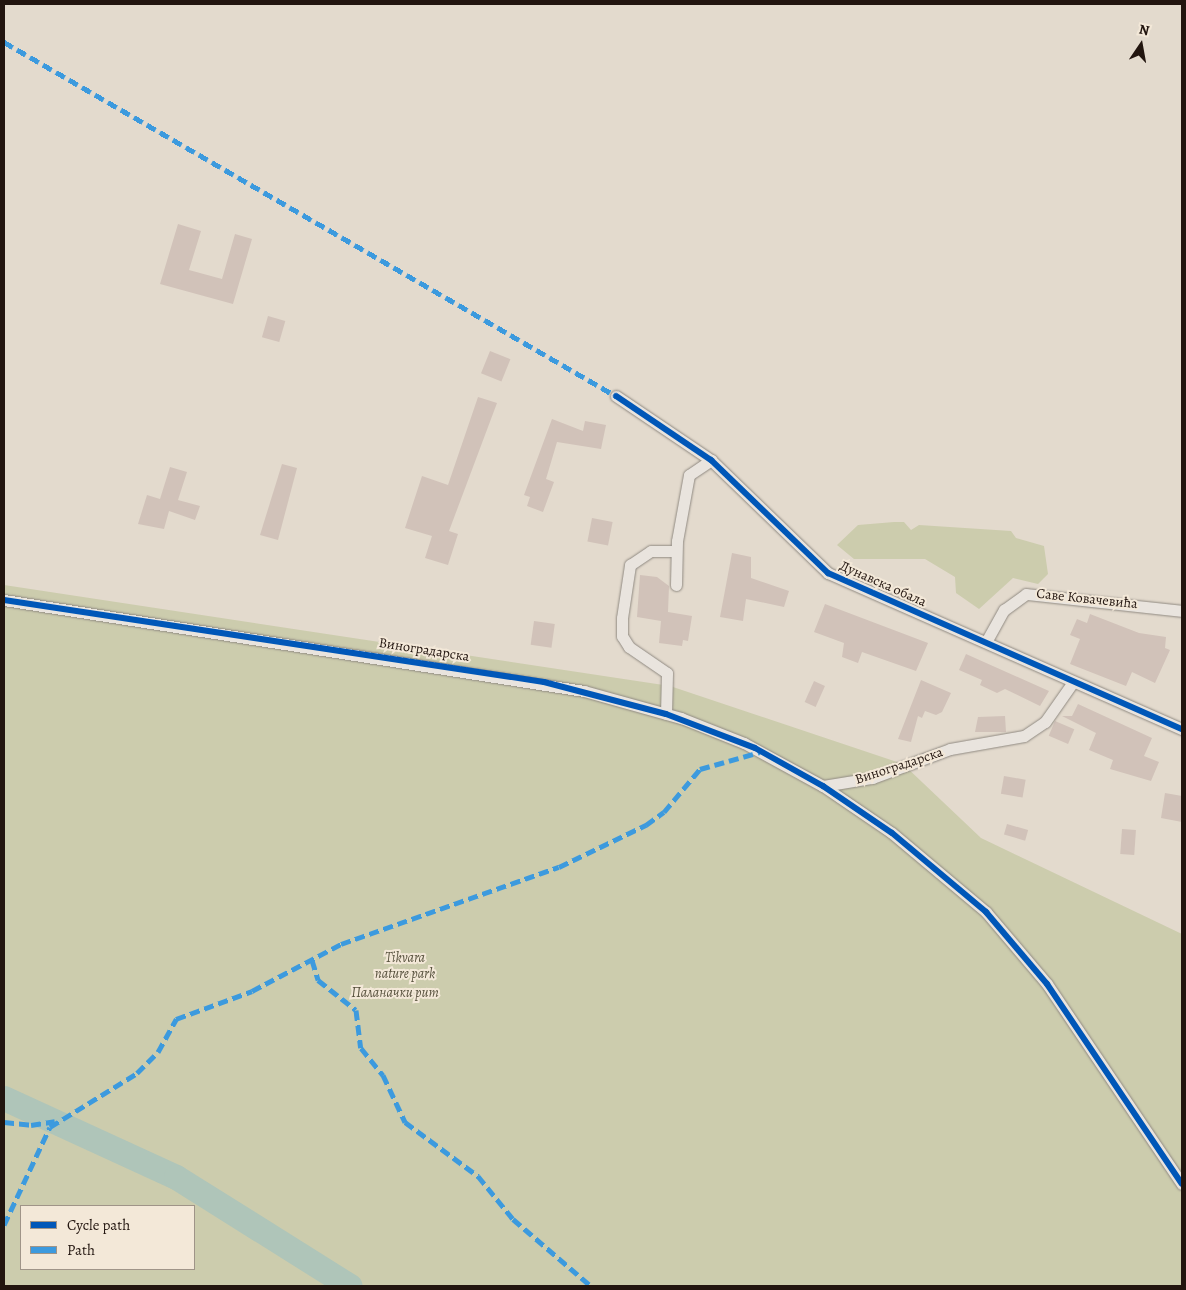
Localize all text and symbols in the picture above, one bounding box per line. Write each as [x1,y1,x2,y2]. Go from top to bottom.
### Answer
text: N [1137,19,1151,40]
north arrow [1116,20,1166,70]
street label: Дунавска обала [837,557,929,611]
street label: Саве Ковачевића [1036,585,1138,613]
street label: Виноградарска [377,635,471,665]
street label: Виноградарска [853,744,945,788]
park label: Tikvara nature park [375,950,435,982]
park label: Паланачки рит [351,985,439,1001]
legend [20,1205,195,1270]
text: Cycle path [67,1215,130,1235]
text: Path [67,1240,95,1260]

